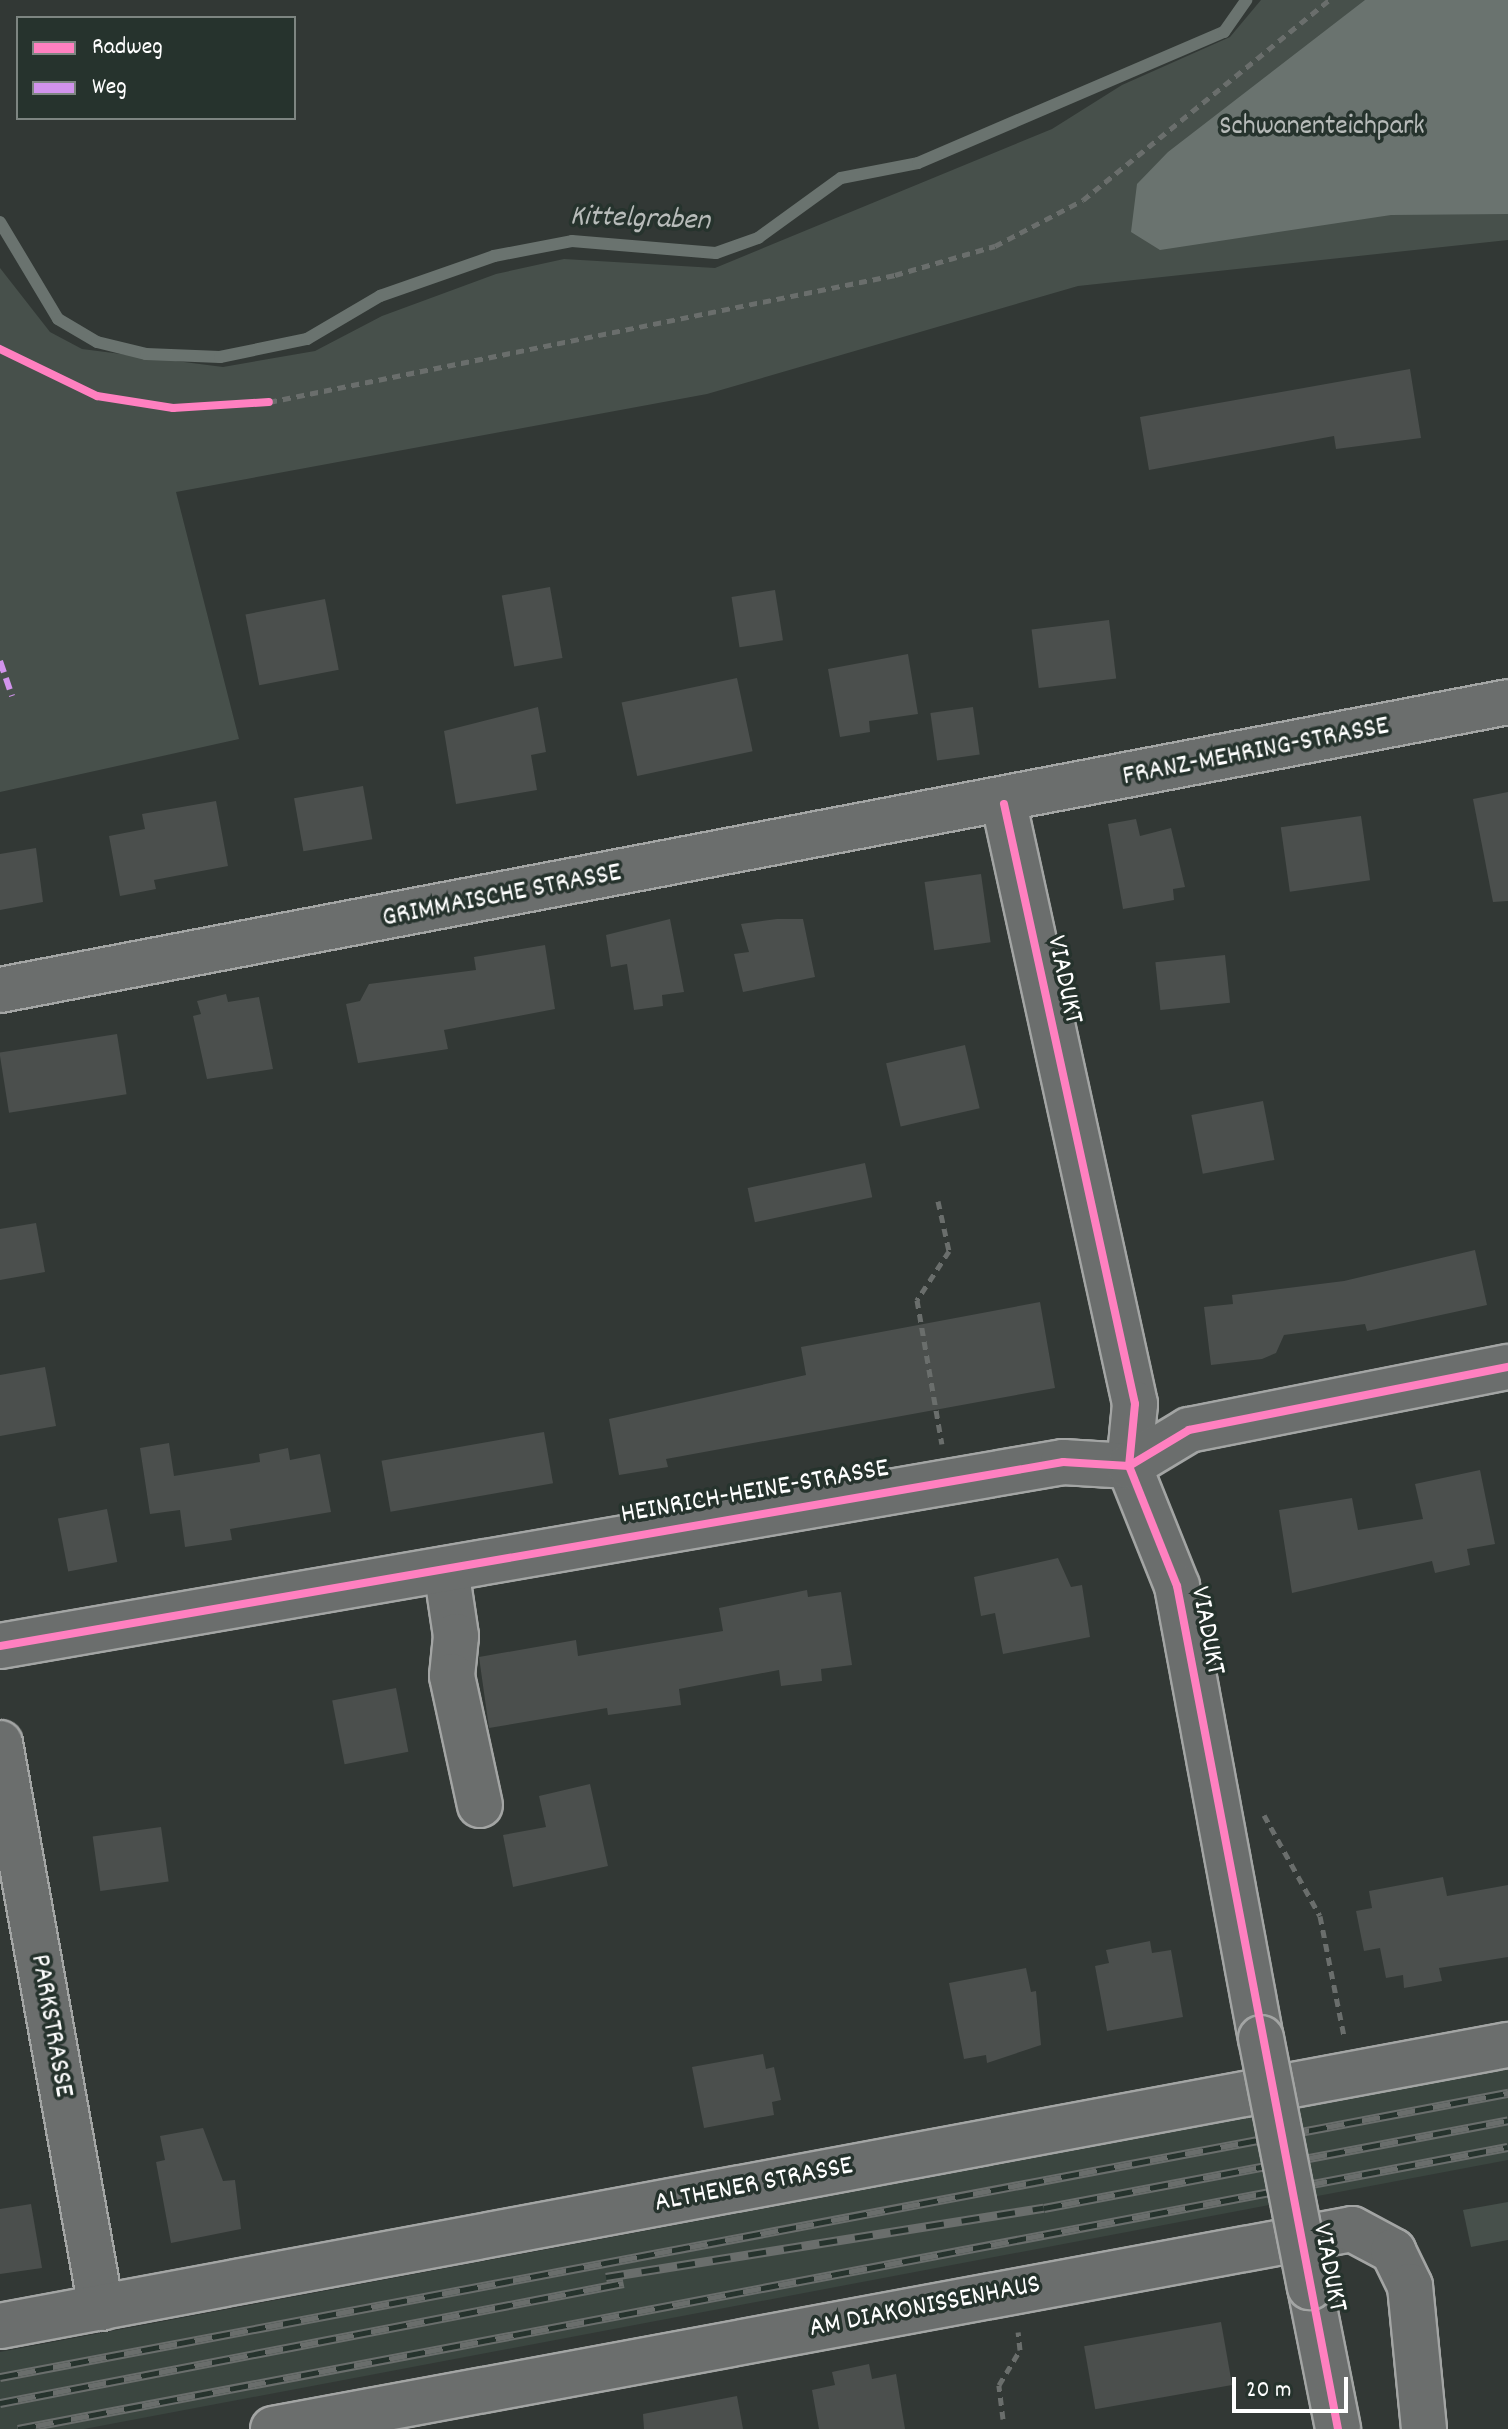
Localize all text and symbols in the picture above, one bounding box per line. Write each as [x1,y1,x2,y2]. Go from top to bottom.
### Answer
legend [16,16,296,120]
text: Radweg [92,31,163,65]
text: Weg [92,71,127,105]
park label: Schwanenteichpark [1219,111,1425,145]
water label: Kittelgraben [569,201,711,241]
street label: FRANZ-MEHRING-STRASSE [1120,711,1392,795]
street label: GRIMMAISCHE STRASSE [380,857,624,937]
street label: VIADUKT [1037,933,1089,1027]
street label: HEINRICH-HEINE-STRASSE [618,1453,892,1533]
street label: VIADUKT [1181,1584,1231,1678]
street label: PARKSTRASSE [21,1952,79,2100]
street label: ALTHENER STRASSE [652,2150,856,2222]
street label: VIADUKT [1303,2221,1353,2315]
street label: AM DIAKONISSENHAUS [807,2269,1043,2347]
scale bar [1236,2361,1352,2411]
text: 20 m [1246,2374,1292,2408]

